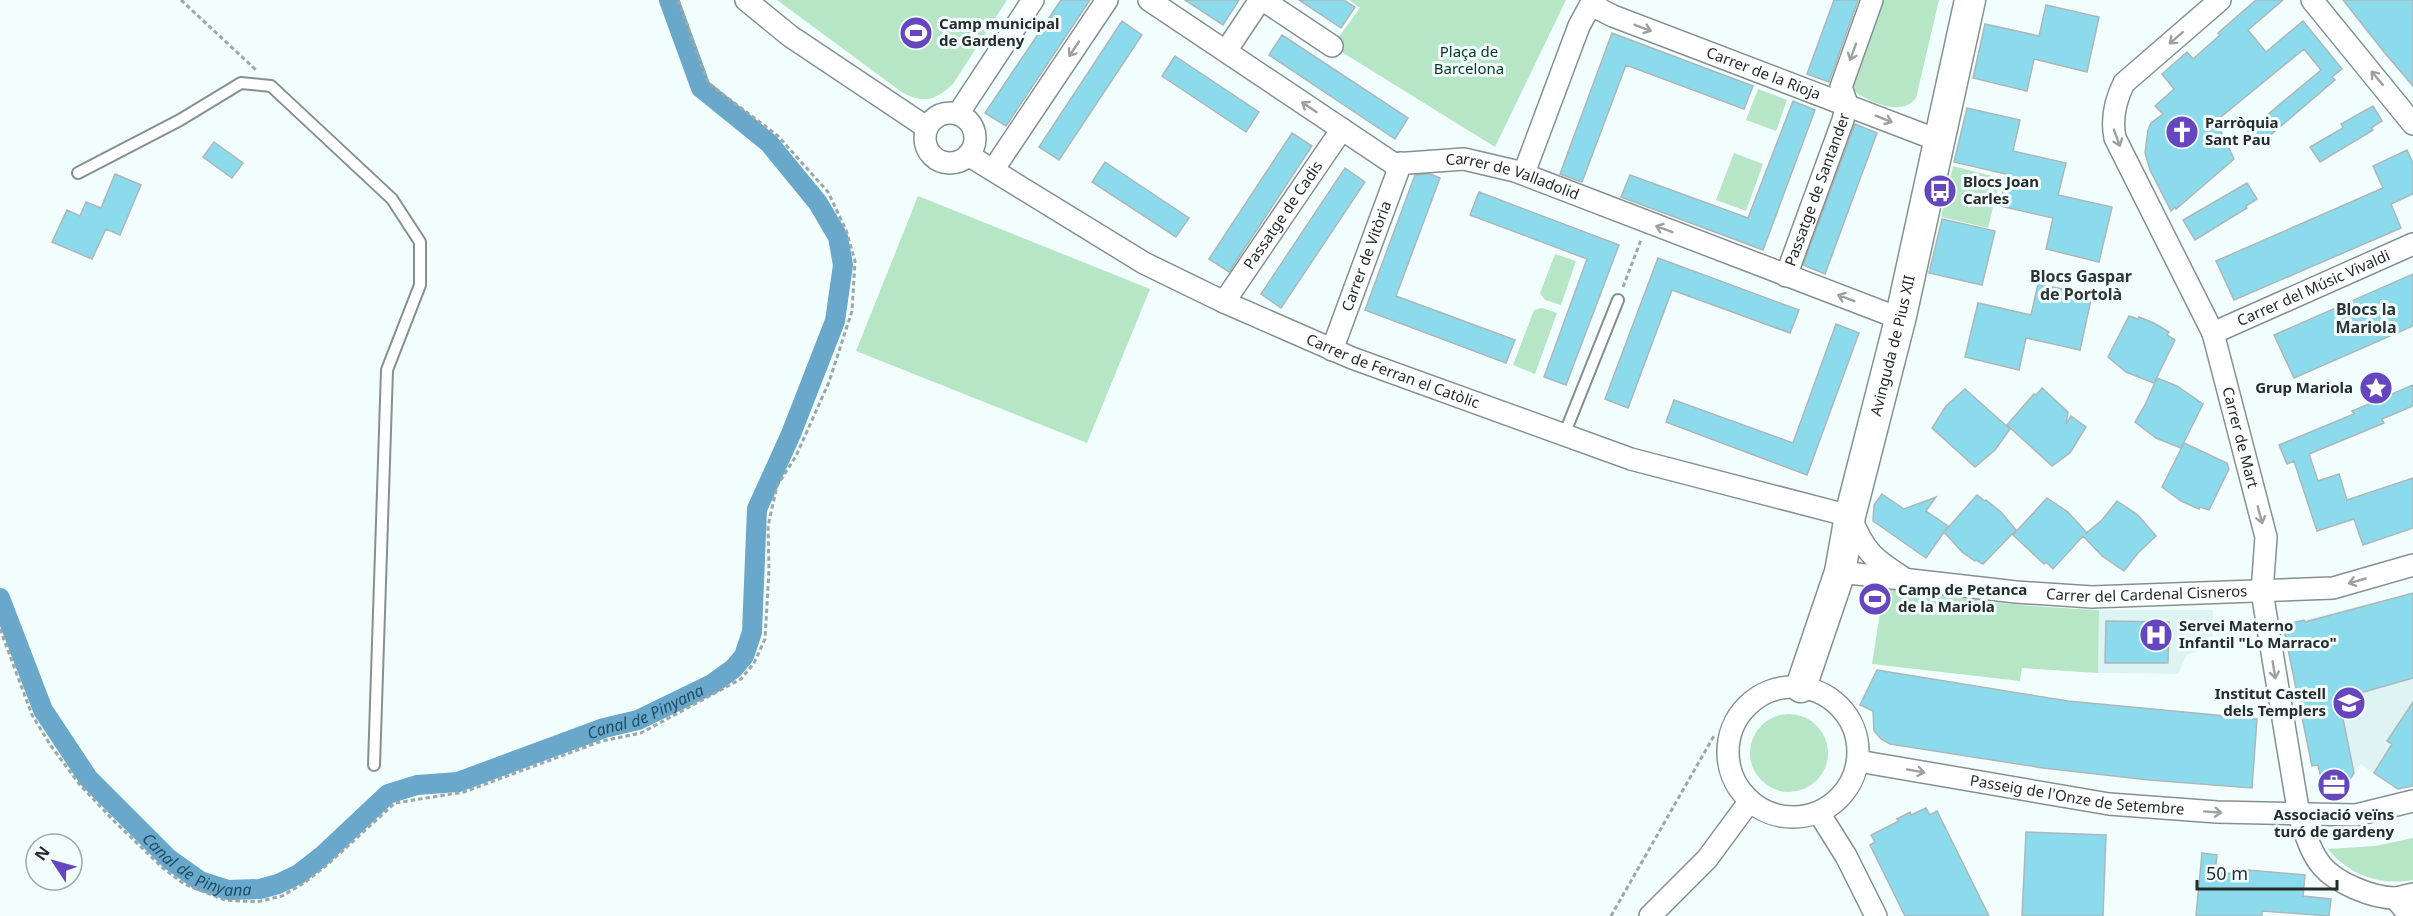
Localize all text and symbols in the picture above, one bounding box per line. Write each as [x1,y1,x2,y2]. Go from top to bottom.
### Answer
place label: Camp municipal de Gardeny [939,13,1059,50]
sports icon: Camp municipal de Gardeny [898,15,934,51]
one-way arrow [1633,23,1652,34]
one-way arrow [2169,31,2184,45]
one-way arrow [1068,40,1080,56]
park label: Plaça de Barcelona [1434,41,1504,78]
street label: Carrer de la Rioja [1704,42,1824,104]
one-way arrow [1846,42,1857,61]
one-way arrow [2370,70,2383,86]
one-way arrow [1301,101,1318,113]
street label: Passatge de Santander [1779,111,1853,269]
place label: Parròquia Sant Pau [2205,112,2279,149]
one-way arrow [1875,114,1893,125]
church icon: Parròquia Sant Pau [2164,114,2200,150]
one-way arrow [2112,129,2123,147]
street label: Carrer de Valladolid [1445,148,1582,204]
street label: Passatge de Cadis [1238,157,1326,273]
place label: Blocs Joan Carles [1963,171,2039,208]
bus stop icon: Blocs Joan Carles [1922,173,1958,209]
street label: Carrer de Vitòria [1336,198,1395,314]
one-way arrow [1655,223,1673,234]
street label: Carrer del Músic Vivaldi [2234,245,2393,330]
district label: Blocs Gaspar de Portolà [2030,265,2132,305]
street label: Avinguda de Pius XII [1865,273,1919,418]
one-way arrow [1837,292,1856,303]
district label: Blocs la Mariola [2336,298,2396,338]
street label: Carrer de Ferran el Catòlic [1303,328,1482,412]
place icon: Grup Mariola [2358,370,2394,406]
place label: Grup Mariola [2255,377,2353,397]
street label: Carrer de Mart [2218,385,2264,491]
one-way arrow [2255,505,2266,524]
one-way arrow [2348,576,2367,587]
place label: Camp de Petanca de la Mariola [1898,579,2027,616]
street label: Carrer del Cardenal Cisneros [2045,580,2248,606]
sports icon: Camp de Petanca de la Mariola [1857,581,1893,617]
place label: Servei Materno Infantil "Lo Marraco" [2179,615,2337,652]
hospital icon: Servei Materno Infantil "Lo Marraco" [2138,617,2174,653]
one-way arrow [2269,660,2280,680]
water label: Canal de Pinyana [584,679,707,744]
place label: Institut Castell dels Templers [2215,683,2326,720]
school or university icon: Institut Castell dels Templers [2331,685,2367,721]
one-way arrow [1905,766,1925,777]
office icon: Associació veïns turó de gardeny [2316,767,2352,803]
street label: Passeig de l'Onze de Setembre [1969,769,2185,819]
place label: Associació veïns turó de gardeny [2274,804,2394,841]
one-way arrow [2202,807,2222,818]
water label: Canal de Pinyana [138,828,252,901]
north arrow [24,832,84,892]
text: N [29,841,55,865]
scale bar [2197,853,2336,891]
text: 50 m [2206,861,2248,885]

